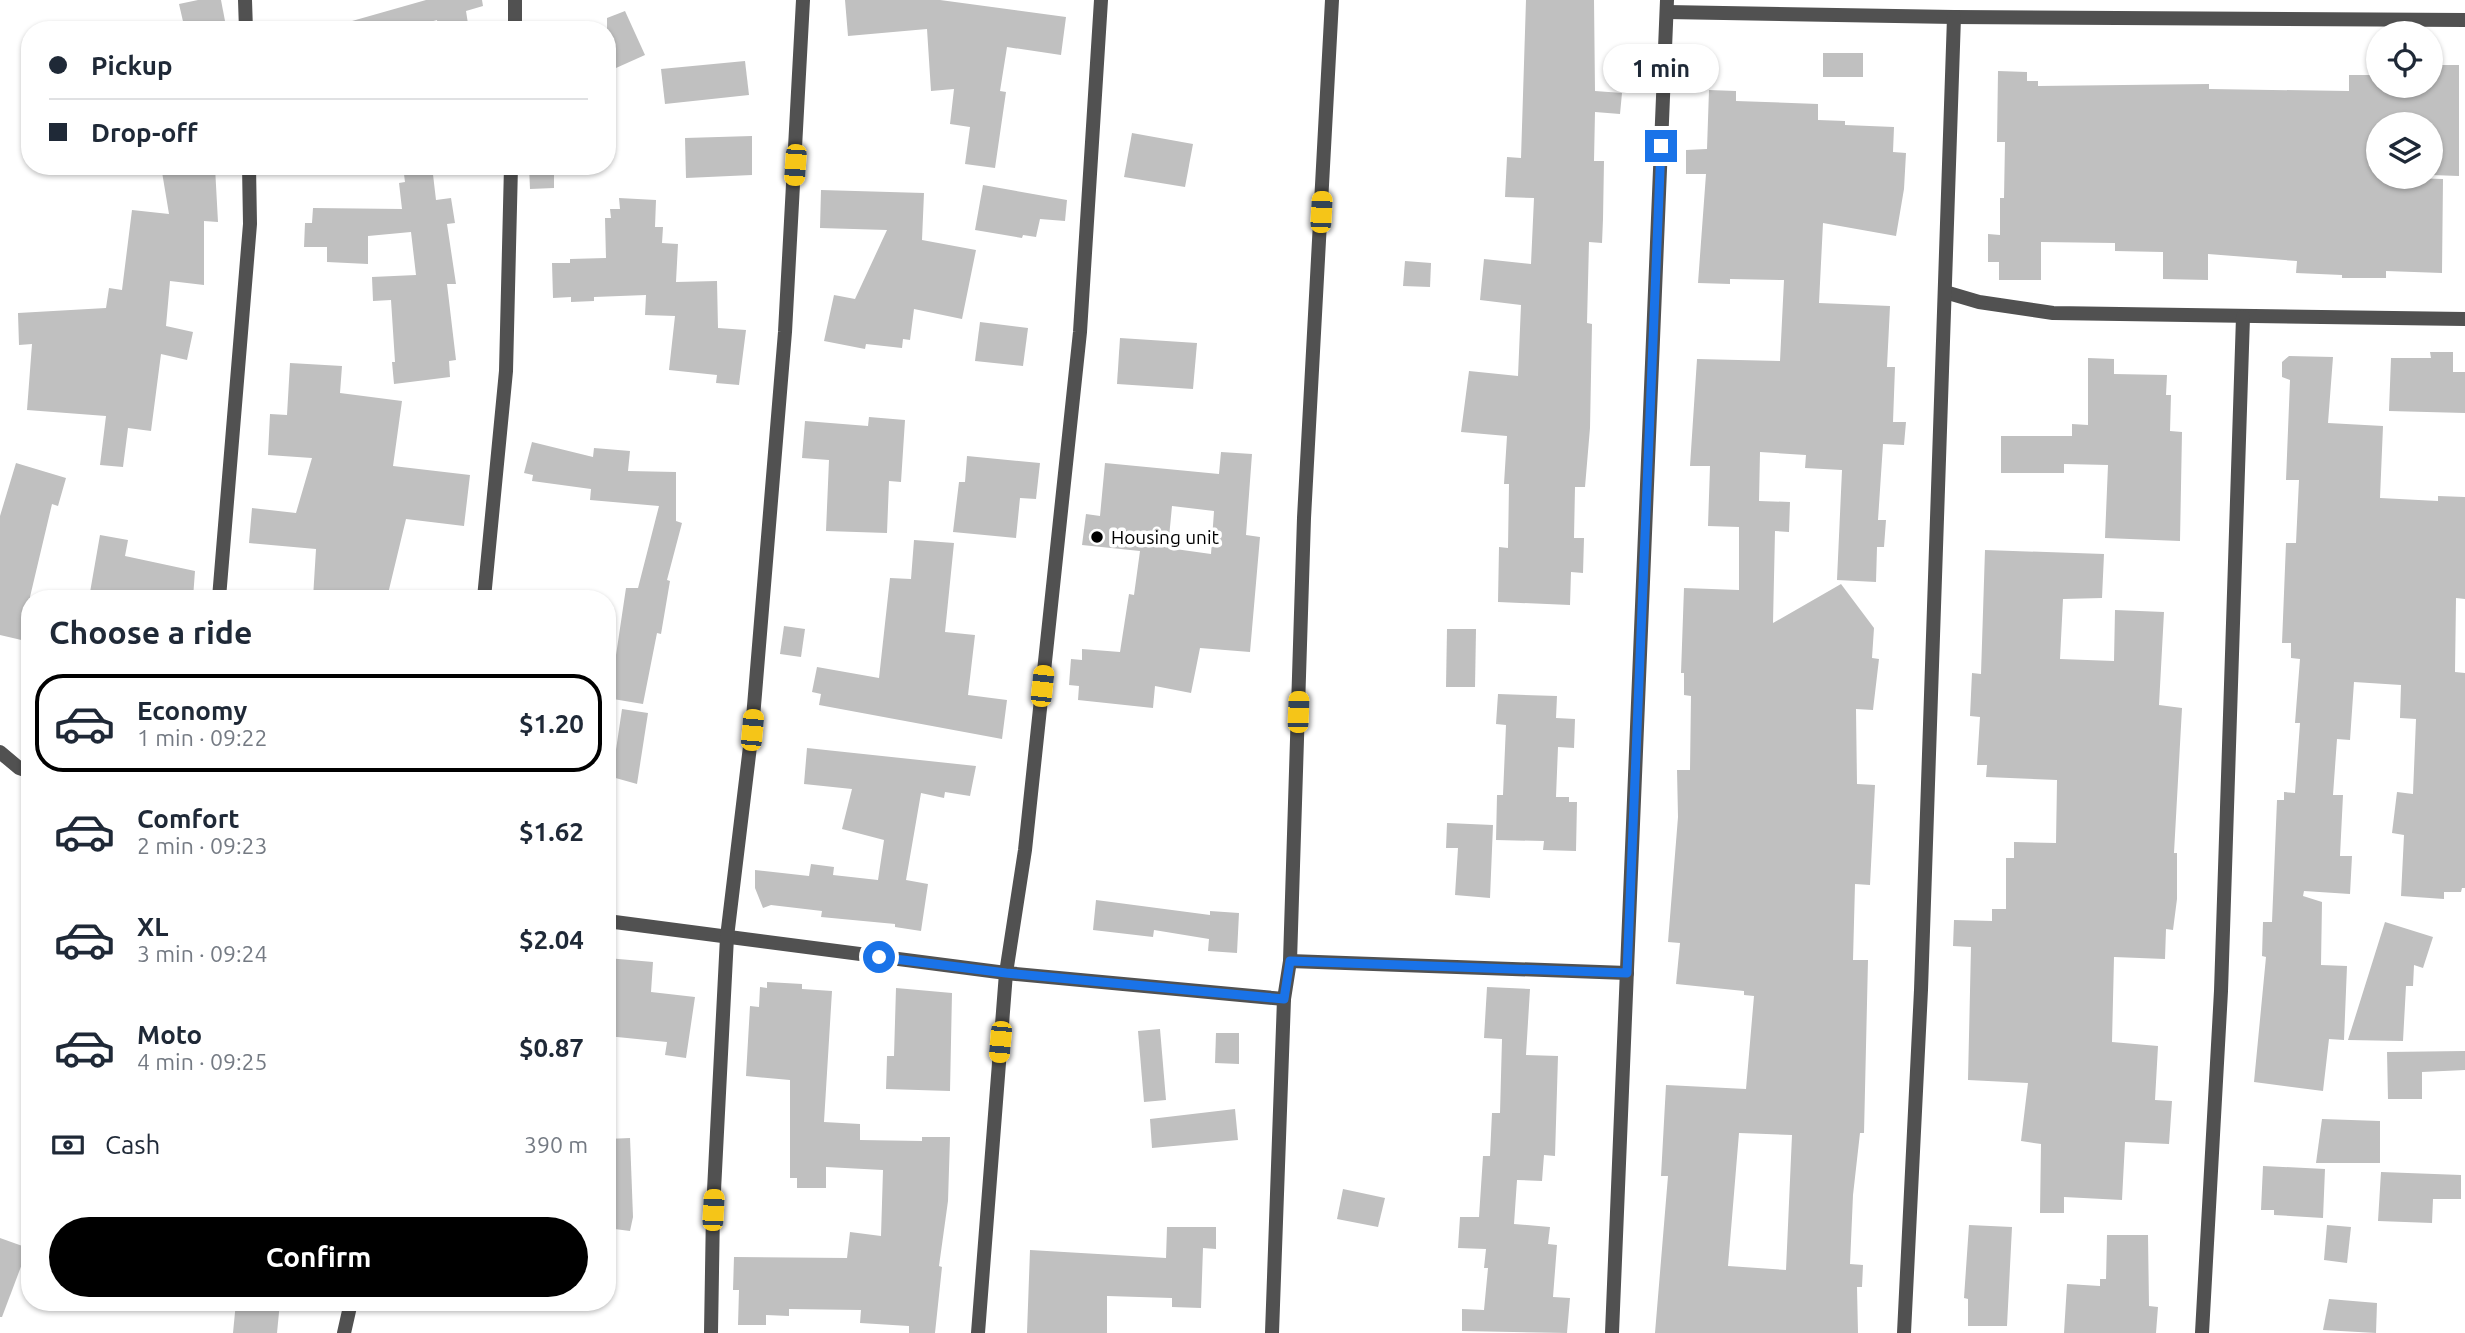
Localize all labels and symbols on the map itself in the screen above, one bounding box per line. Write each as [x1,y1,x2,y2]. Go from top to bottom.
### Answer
callout: 1 min [1603,44,1719,94]
route end [1645,130,1677,162]
car [784,143,807,187]
car [1310,190,1333,234]
place label: Housing unit [1111,526,1220,548]
marker: Housing unit [1089,529,1105,545]
car [1030,664,1055,708]
car [1287,691,1310,733]
car [740,708,765,752]
route start [863,941,895,973]
car [988,1020,1013,1064]
car [702,1188,725,1232]

